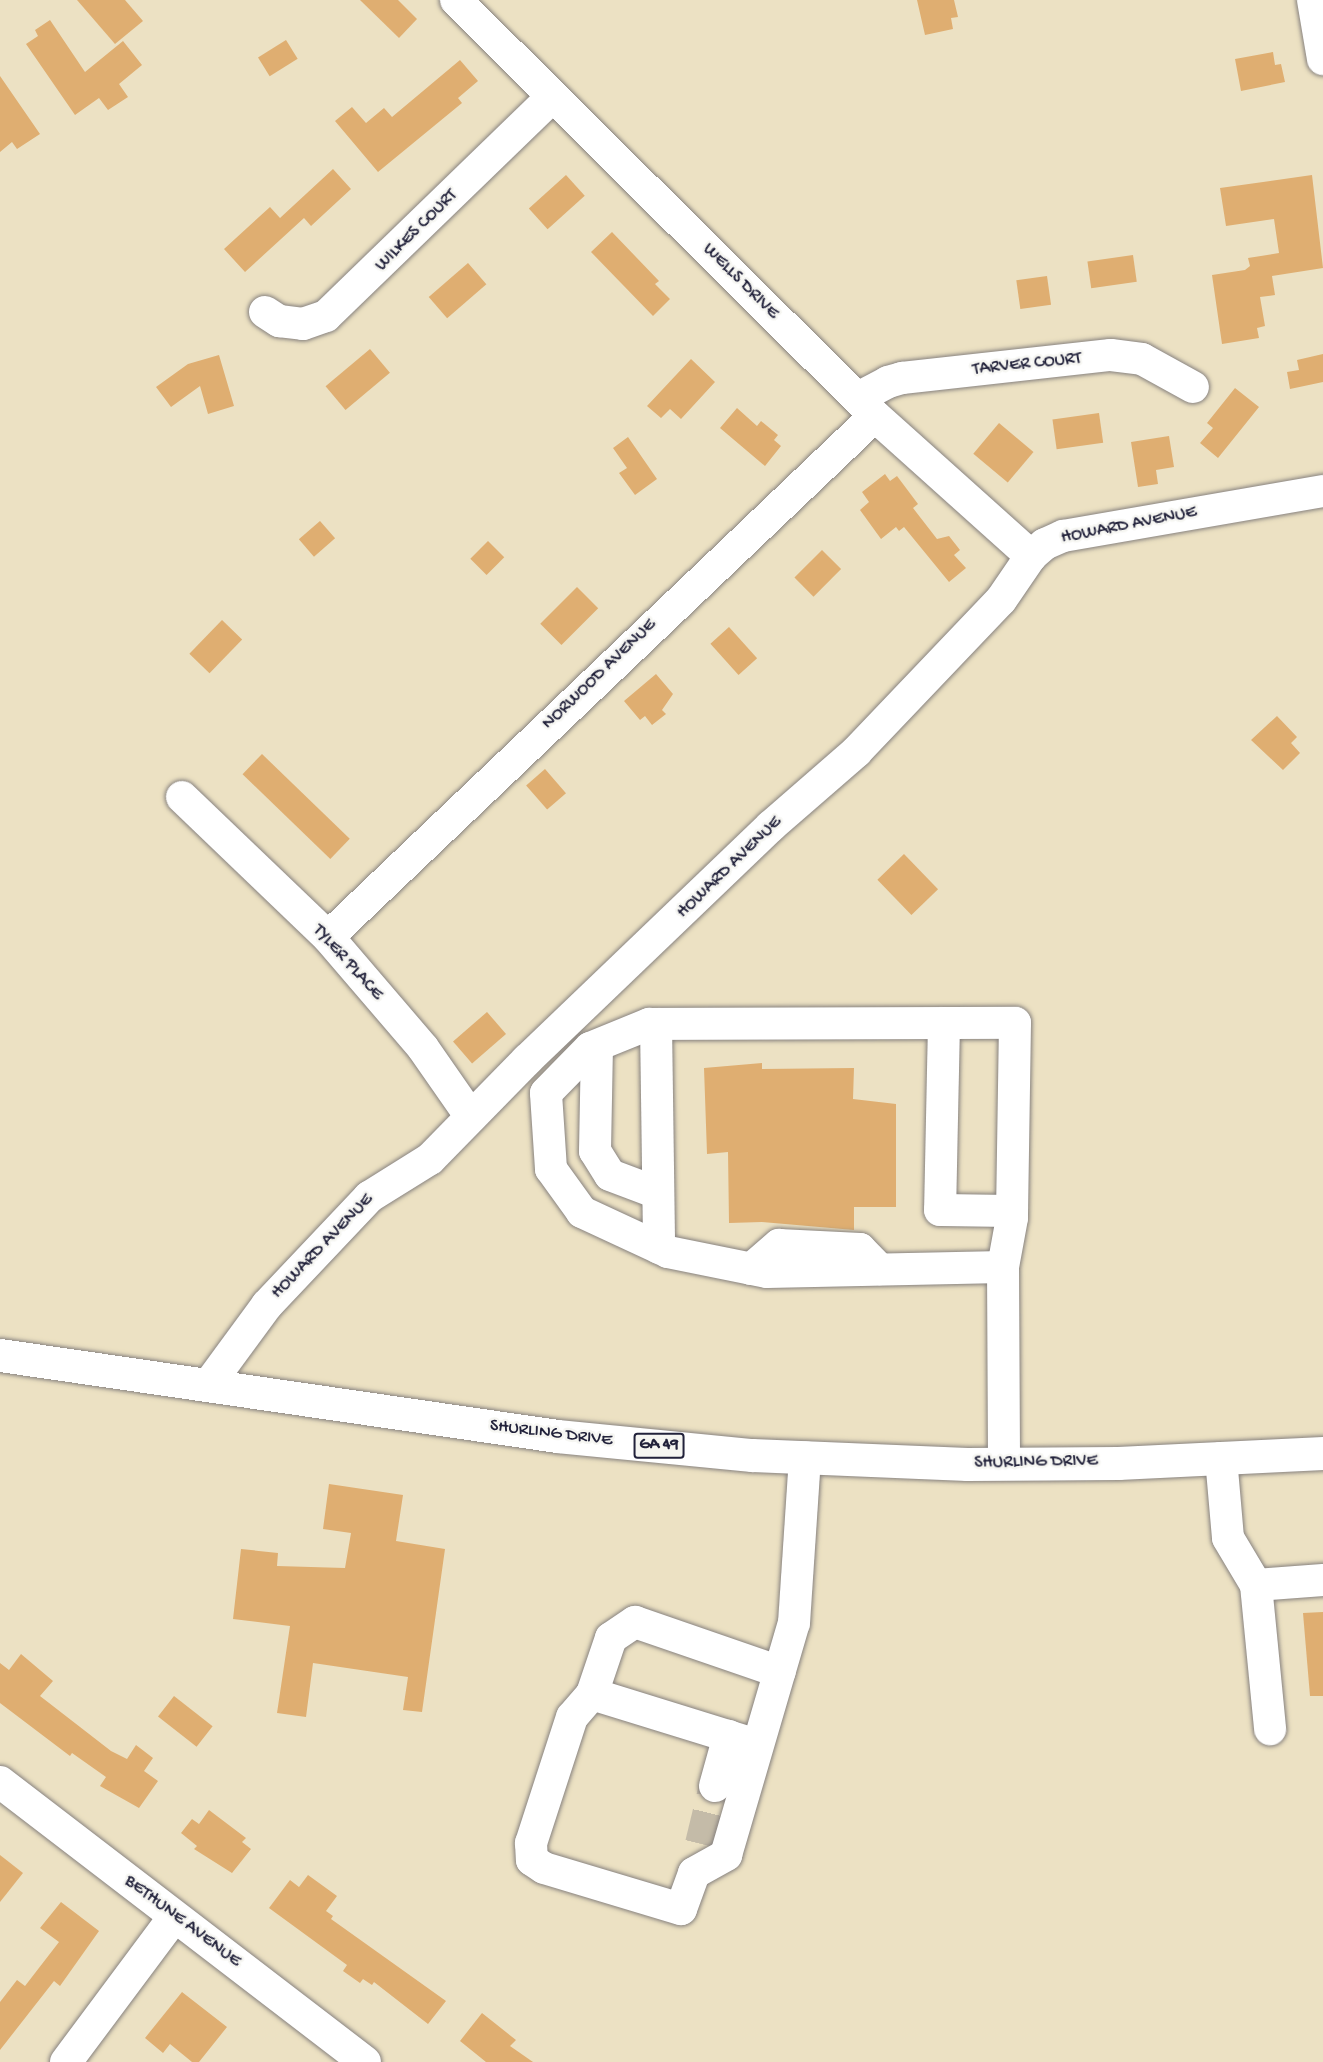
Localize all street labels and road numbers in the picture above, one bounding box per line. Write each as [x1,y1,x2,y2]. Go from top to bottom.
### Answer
street label: WILKES COURT [371,185,463,277]
street label: WELLS DRIVE [697,239,783,325]
street label: TARVER COURT [972,349,1082,381]
street label: HOWARD AVENUE [1059,502,1199,550]
street label: NORWOOD AVENUE [538,615,662,735]
street label: HOWARD AVENUE [673,812,787,924]
street label: TYLER PLACE [307,921,387,1005]
street label: HOWARD AVENUE [267,1190,379,1304]
street label: SHURLING DRIVE [488,1416,614,1452]
road number: GA 49 [634,1433,684,1459]
street label: SHURLING DRIVE [974,1451,1098,1475]
street label: BETHUNE AVENUE [119,1871,245,1973]

